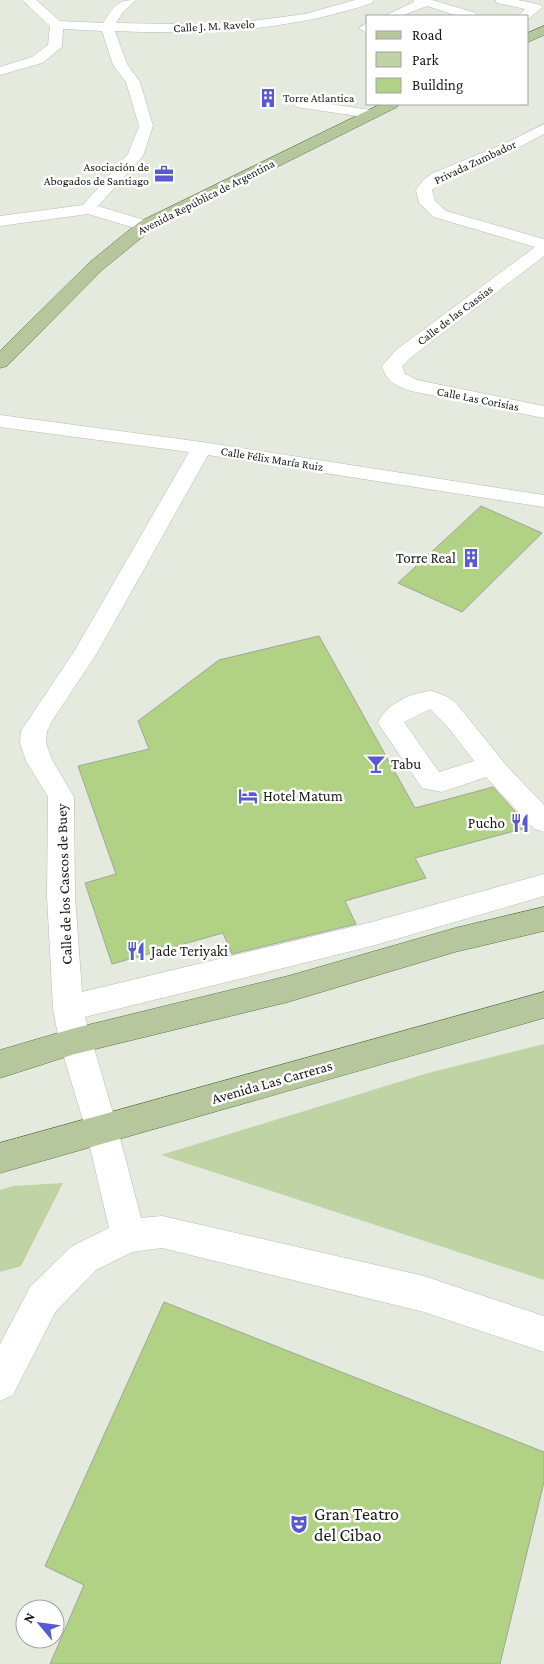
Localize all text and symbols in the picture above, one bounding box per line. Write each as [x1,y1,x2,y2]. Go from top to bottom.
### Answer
legend [366,15,529,105]
street label: Calle J. M. Ravelo [173,17,255,35]
text: Road [412,27,443,43]
text: Park [412,52,439,68]
text: Building [412,77,463,94]
building icon: Torre Atlantica [257,87,279,109]
place label: Torre Atlantica [283,91,355,105]
street label: Privada Zumbador [432,137,519,187]
street label: Avenida República de Argentina [135,156,277,238]
place label: Asociación de Abogados de Santiago [44,160,149,188]
office icon: Asociación de Abogados de Santiago [153,163,175,185]
street label: Calle de las Cassias [414,282,496,348]
street label: Calle Las Corisias [436,384,521,414]
street label: Calle Félix María Ruiz [220,444,324,474]
building icon: Torre Real [460,547,482,569]
place label: Torre Real [396,550,456,566]
bar icon: Tabu [365,753,387,775]
place label: Tabu [391,756,421,772]
hotel icon: Hotel Matum [237,785,259,807]
place label: Hotel Matum [263,788,343,804]
street label: Calle de los Cascos de Buey [53,803,76,965]
restaurant icon: Pucho [509,812,531,834]
place label: Pucho [468,815,505,831]
restaurant icon: Jade Teriyaki [125,940,147,962]
place label: Jade Teriyaki [149,943,228,960]
street label: Avenida Las Carreras [210,1057,334,1107]
place label: Gran Teatro del Cibao [314,1504,399,1545]
theatre icon: Gran Teatro del Cibao [288,1513,310,1535]
north arrow [15,1599,65,1649]
text: N [19,1609,38,1626]

